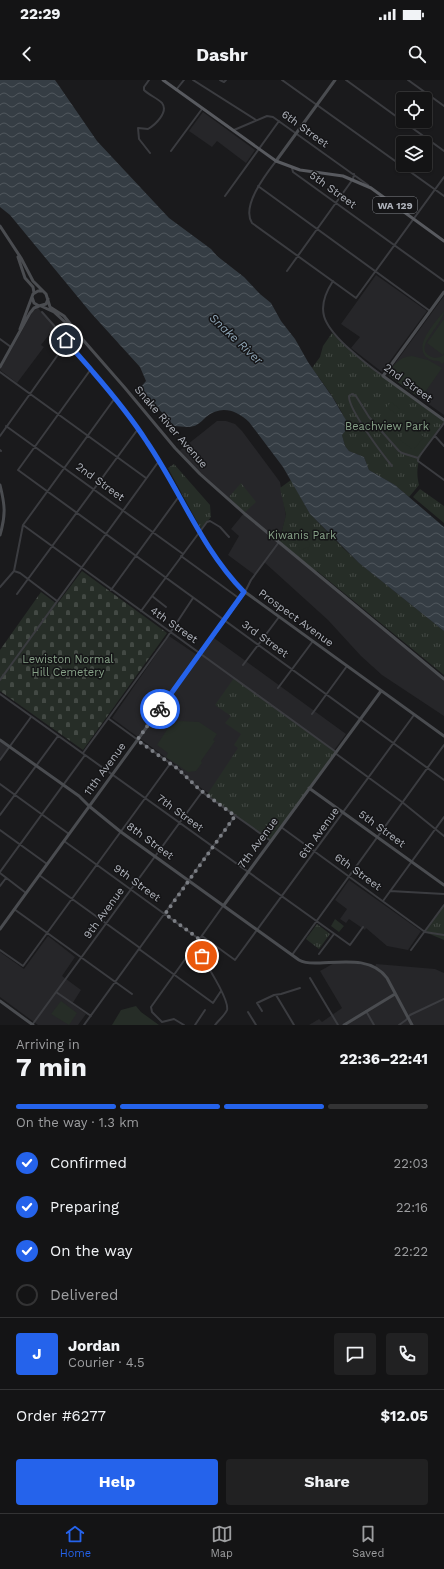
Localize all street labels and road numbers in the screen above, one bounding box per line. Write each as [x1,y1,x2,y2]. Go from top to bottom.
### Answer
street label: 6th Street [279,108,331,151]
street label: 5th Street [307,169,359,212]
road number: WA 129 [373,197,417,213]
street label: 2nd Street [381,361,435,405]
street label: Snake River Avenue [132,383,210,471]
street label: 2nd Street [73,460,127,504]
street label: Prospect Avenue [256,586,336,650]
street label: 4th Street [148,604,201,646]
street label: 3rd Street [239,618,291,660]
street label: 11th Avenue [81,740,129,798]
street label: 7th Street [154,792,206,834]
street label: 6th Avenue [296,805,342,861]
street label: 5th Street [356,808,408,851]
street label: 7th Avenue [235,815,281,871]
street label: 8th Street [124,820,176,863]
street label: 6th Street [332,851,384,894]
street label: 9th Street [111,862,163,905]
street label: 9th Avenue [81,885,127,941]

